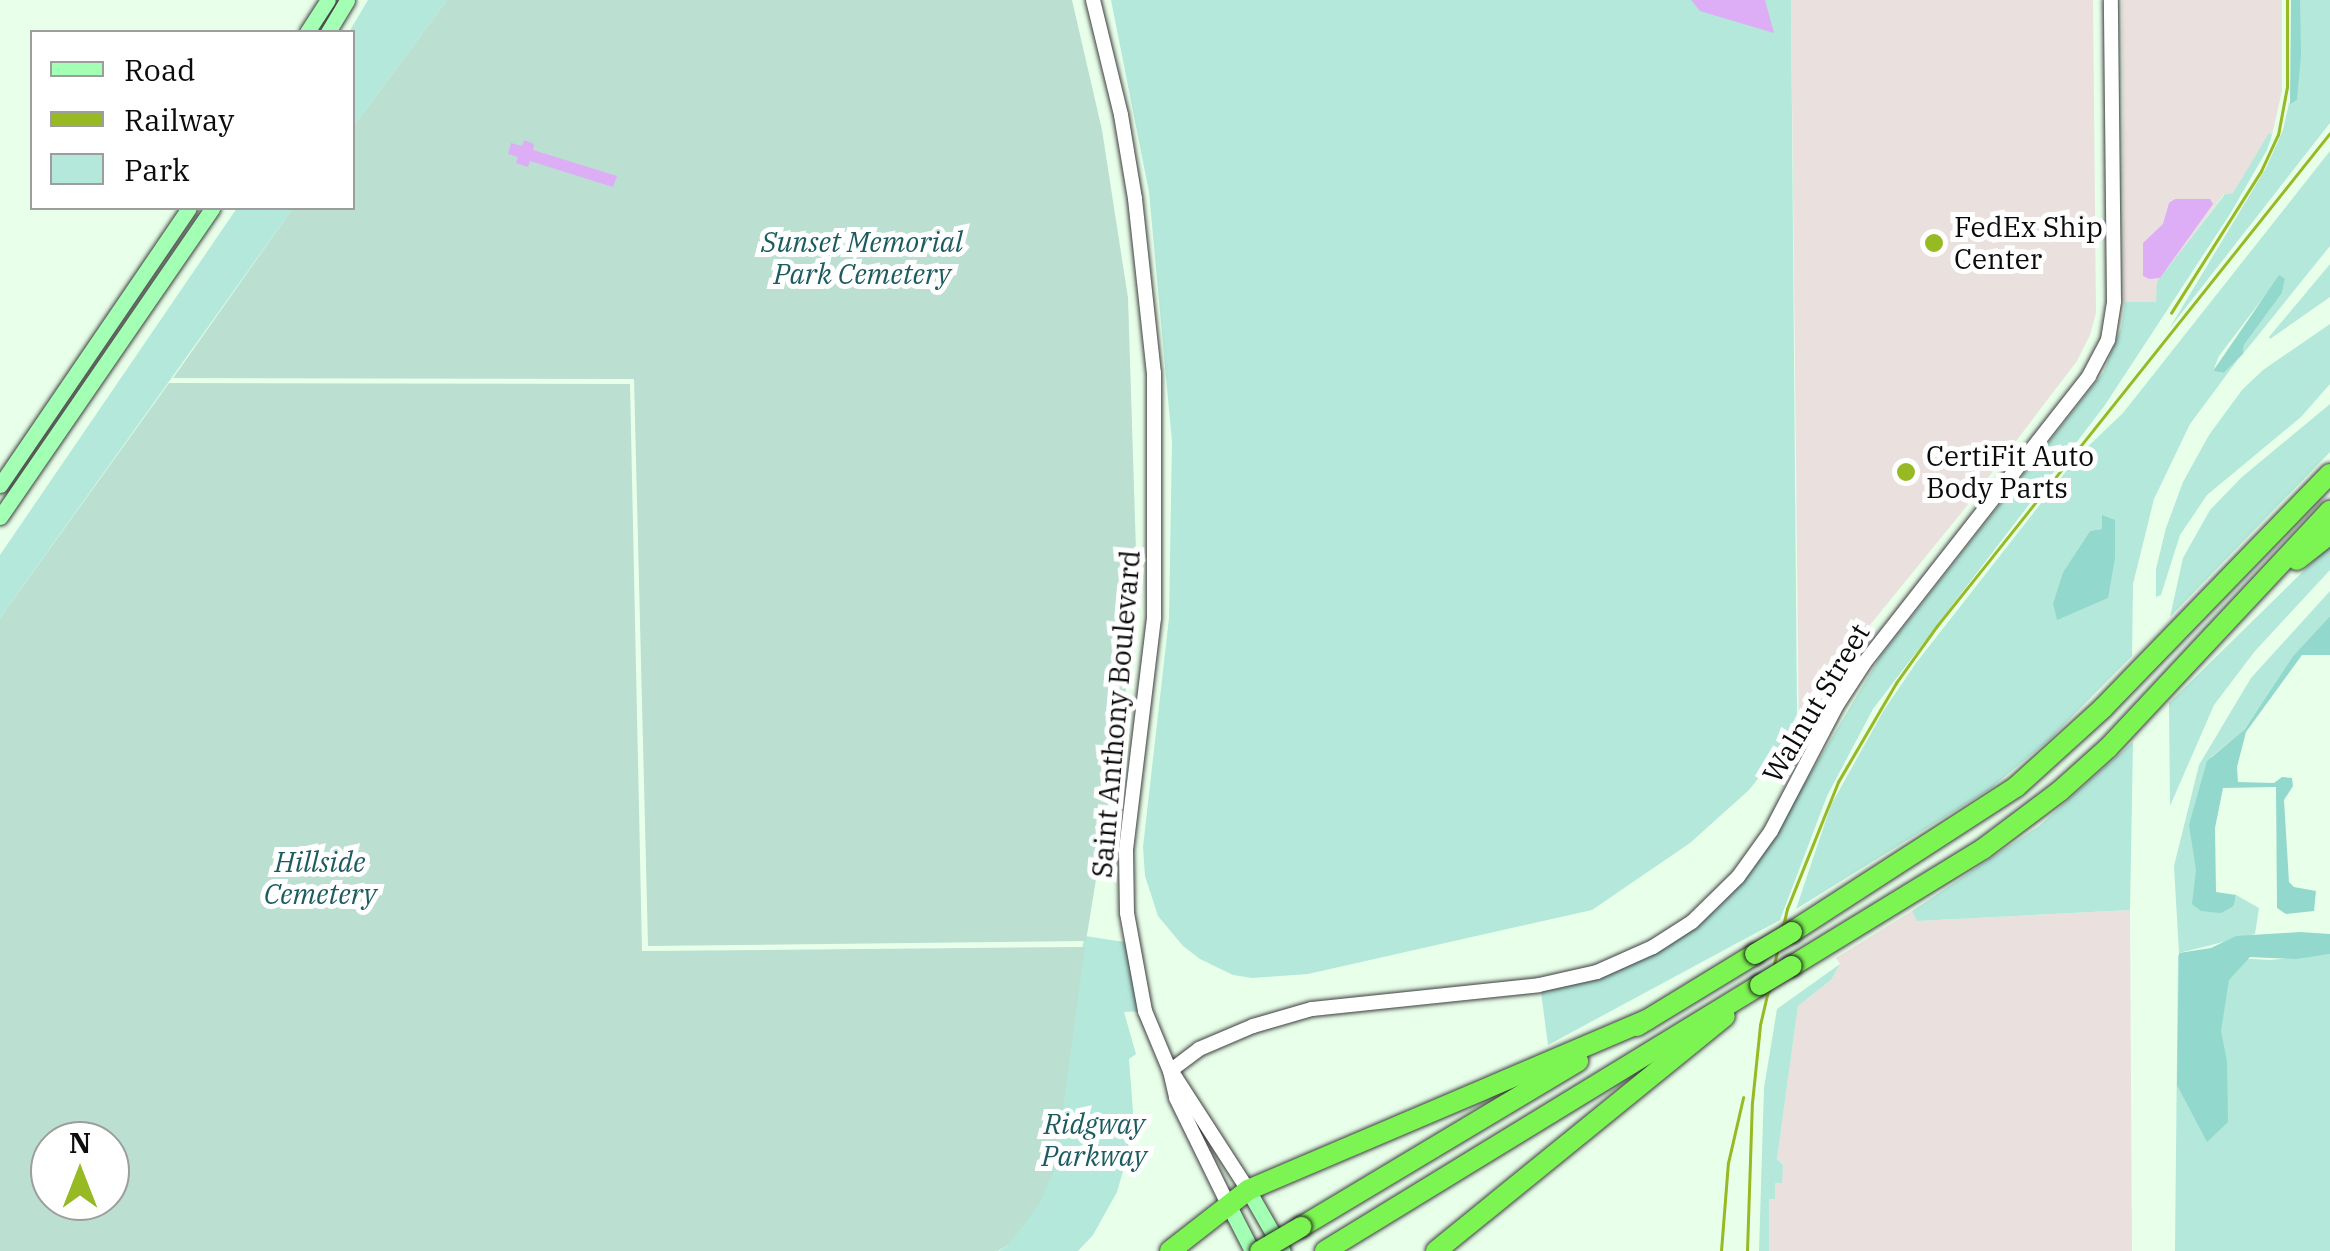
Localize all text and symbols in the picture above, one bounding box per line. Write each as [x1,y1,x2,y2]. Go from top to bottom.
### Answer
legend [30,30,355,210]
text: Road [124,50,196,89]
text: Railway [124,100,234,139]
text: Park [124,150,190,189]
place label: FedEx Ship Center [1954,210,2103,276]
park label: Sunset Memorial Park Cemetery [761,225,963,291]
marker: FedEx Ship Center [1923,232,1945,254]
place label: CertiFit Auto Body Parts [1926,439,2094,505]
marker: CertiFit Auto Body Parts [1895,461,1917,483]
street label: Saint Anthony Boulevard [1085,549,1147,879]
street label: Walnut Street [1755,617,1877,789]
park label: Hillside Cemetery [264,845,376,911]
park label: Ridgway Parkway [1042,1107,1146,1173]
north arrow [30,1121,130,1221]
text: N [69,1124,91,1161]

